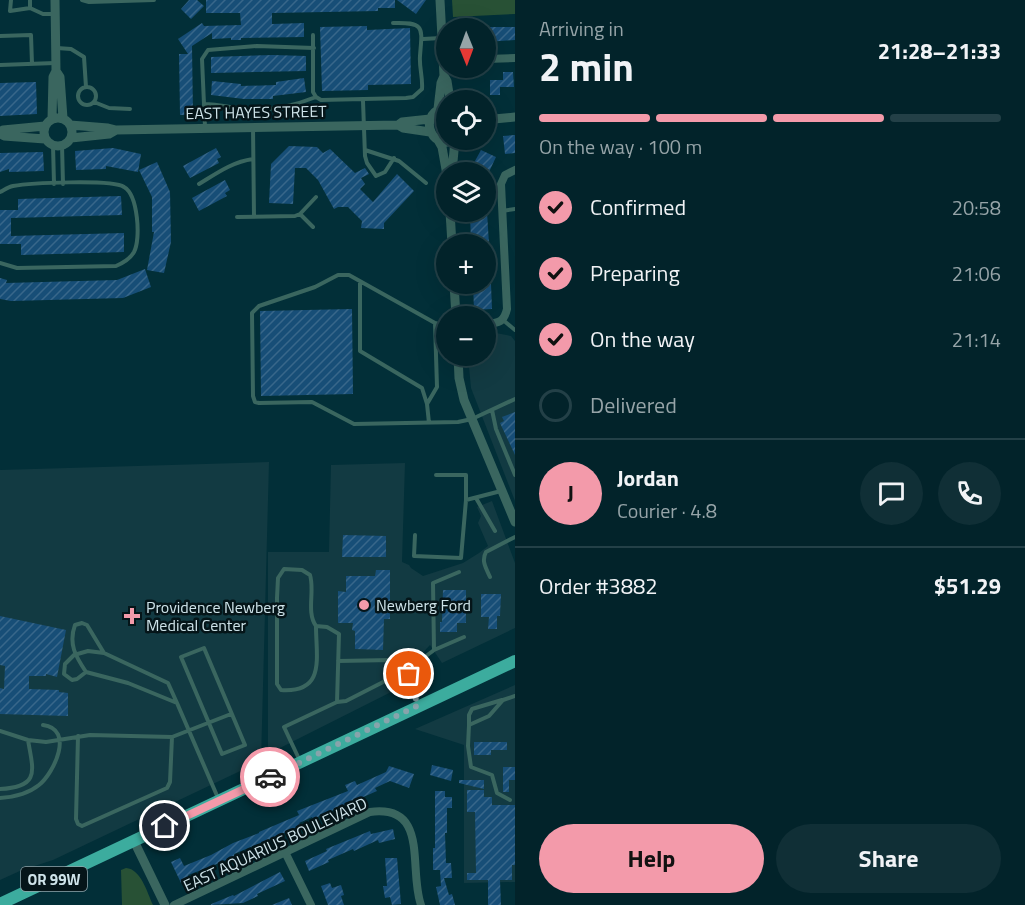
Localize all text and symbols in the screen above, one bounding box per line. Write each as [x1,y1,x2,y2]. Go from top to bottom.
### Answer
text: Arriving in [539,13,624,44]
north arrow [436,18,496,78]
map controls [436,18,496,366]
text: 21:28–21:33 [878,34,1001,68]
text: 2 min [539,37,634,96]
button: locate [436,90,496,150]
street label: EAST HAYES STREET [185,99,327,125]
text: On the way · 100 m [539,131,702,162]
button: layers [436,162,496,222]
text: Confirmed [590,190,686,224]
icon: check [539,191,572,224]
text: 20:58 [952,192,1001,223]
button: + [436,234,496,294]
text: Preparing [590,256,680,290]
icon: check [539,257,572,290]
text: 21:06 [952,258,1001,289]
button: − [436,306,496,366]
text: On the way [590,322,695,356]
icon: check [539,323,572,356]
text: 21:14 [952,324,1001,355]
text: Delivered [590,388,677,422]
text: Jordan [617,461,679,495]
button: chat [860,462,923,525]
button: phone [938,462,1001,525]
text: J [567,476,574,510]
text: Courier · 4.8 [617,495,717,526]
text: Order #3882 [539,569,658,603]
text: $51.29 [934,569,1001,603]
place label: Newberg Ford [376,593,471,617]
place label: Providence Newberg Medical Center [146,595,285,637]
marker: Newberg Ford [357,598,371,612]
marker: Providence Newberg Medical Center [123,607,141,625]
pin [383,648,434,699]
icon: bag [392,657,425,690]
courier [240,747,300,807]
icon: car [254,761,287,794]
street label: EAST AQUARIUS BOULEVARD [179,791,371,897]
pin [139,800,190,851]
icon: home [148,809,181,842]
button: Help [539,824,764,893]
button: Share [776,824,1001,893]
road number: OR 99W [21,867,87,891]

